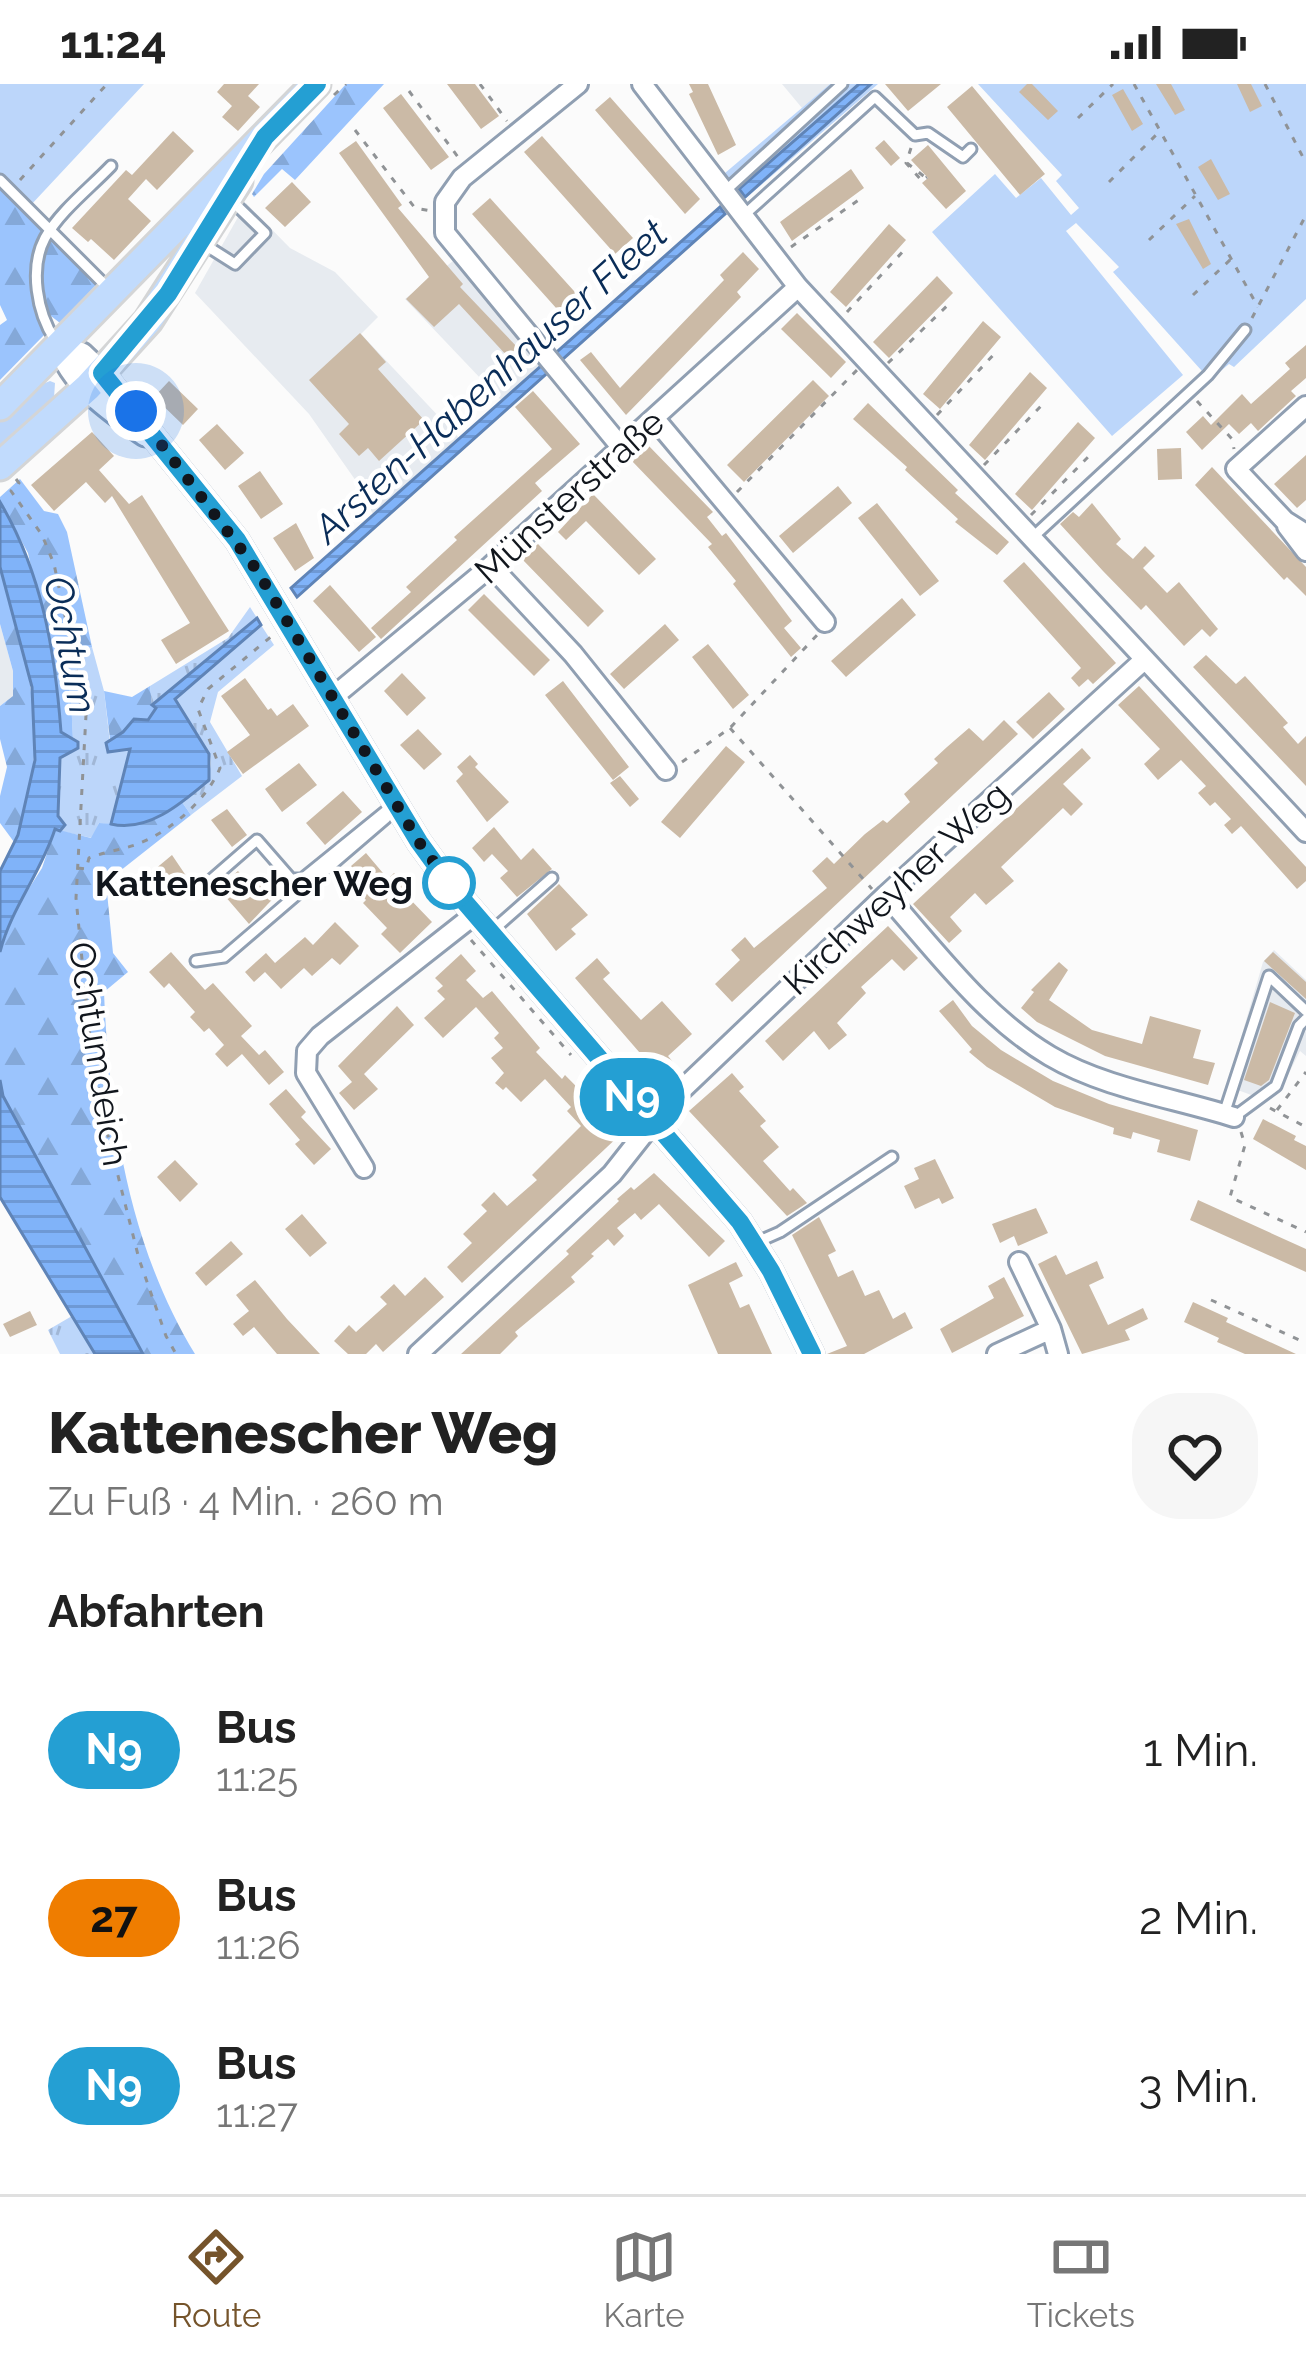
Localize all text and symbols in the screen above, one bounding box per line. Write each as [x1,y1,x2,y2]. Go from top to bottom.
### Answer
text: 11:24 [60,16,167,69]
water label: Arsten-Habenhauser Fleet [302,210,676,553]
your location [106,381,166,441]
street label: Münsterstraße [466,400,672,592]
water label: Ochtum [35,572,107,718]
street label: Kirchweyher Weg [775,773,1017,1003]
marker: Kattenescher Weg [424,858,474,908]
place label: Kattenescher Weg [95,862,413,904]
street label: Ochtumdeich [61,939,137,1169]
line badge: N9 [578,1058,686,1136]
text: N9 [604,1072,660,1121]
button: heart [1132,1393,1258,1519]
text: Kattenescher Weg [48,1399,559,1466]
text: Zu Fuß · 4 Min. · 260 m [48,1478,444,1524]
text: Abfahrten [48,1585,265,1638]
text: Bus [216,1701,297,1754]
text: 1 Min. [1143,1724,1258,1777]
text: N9 [86,1725,142,1774]
text: 11:25 [216,1754,298,1800]
text: Bus [216,1869,297,1922]
text: 2 Min. [1139,1892,1258,1945]
text: 27 [90,1893,138,1942]
text: 11:26 [216,1922,301,1968]
text: Bus [216,2037,297,2090]
text: 3 Min. [1138,2060,1258,2113]
text: N9 [86,2061,142,2110]
text: 11:27 [216,2090,298,2136]
tab: Route [171,2224,261,2335]
tab: Karte [604,2224,685,2335]
tab: Tickets [1027,2224,1135,2335]

